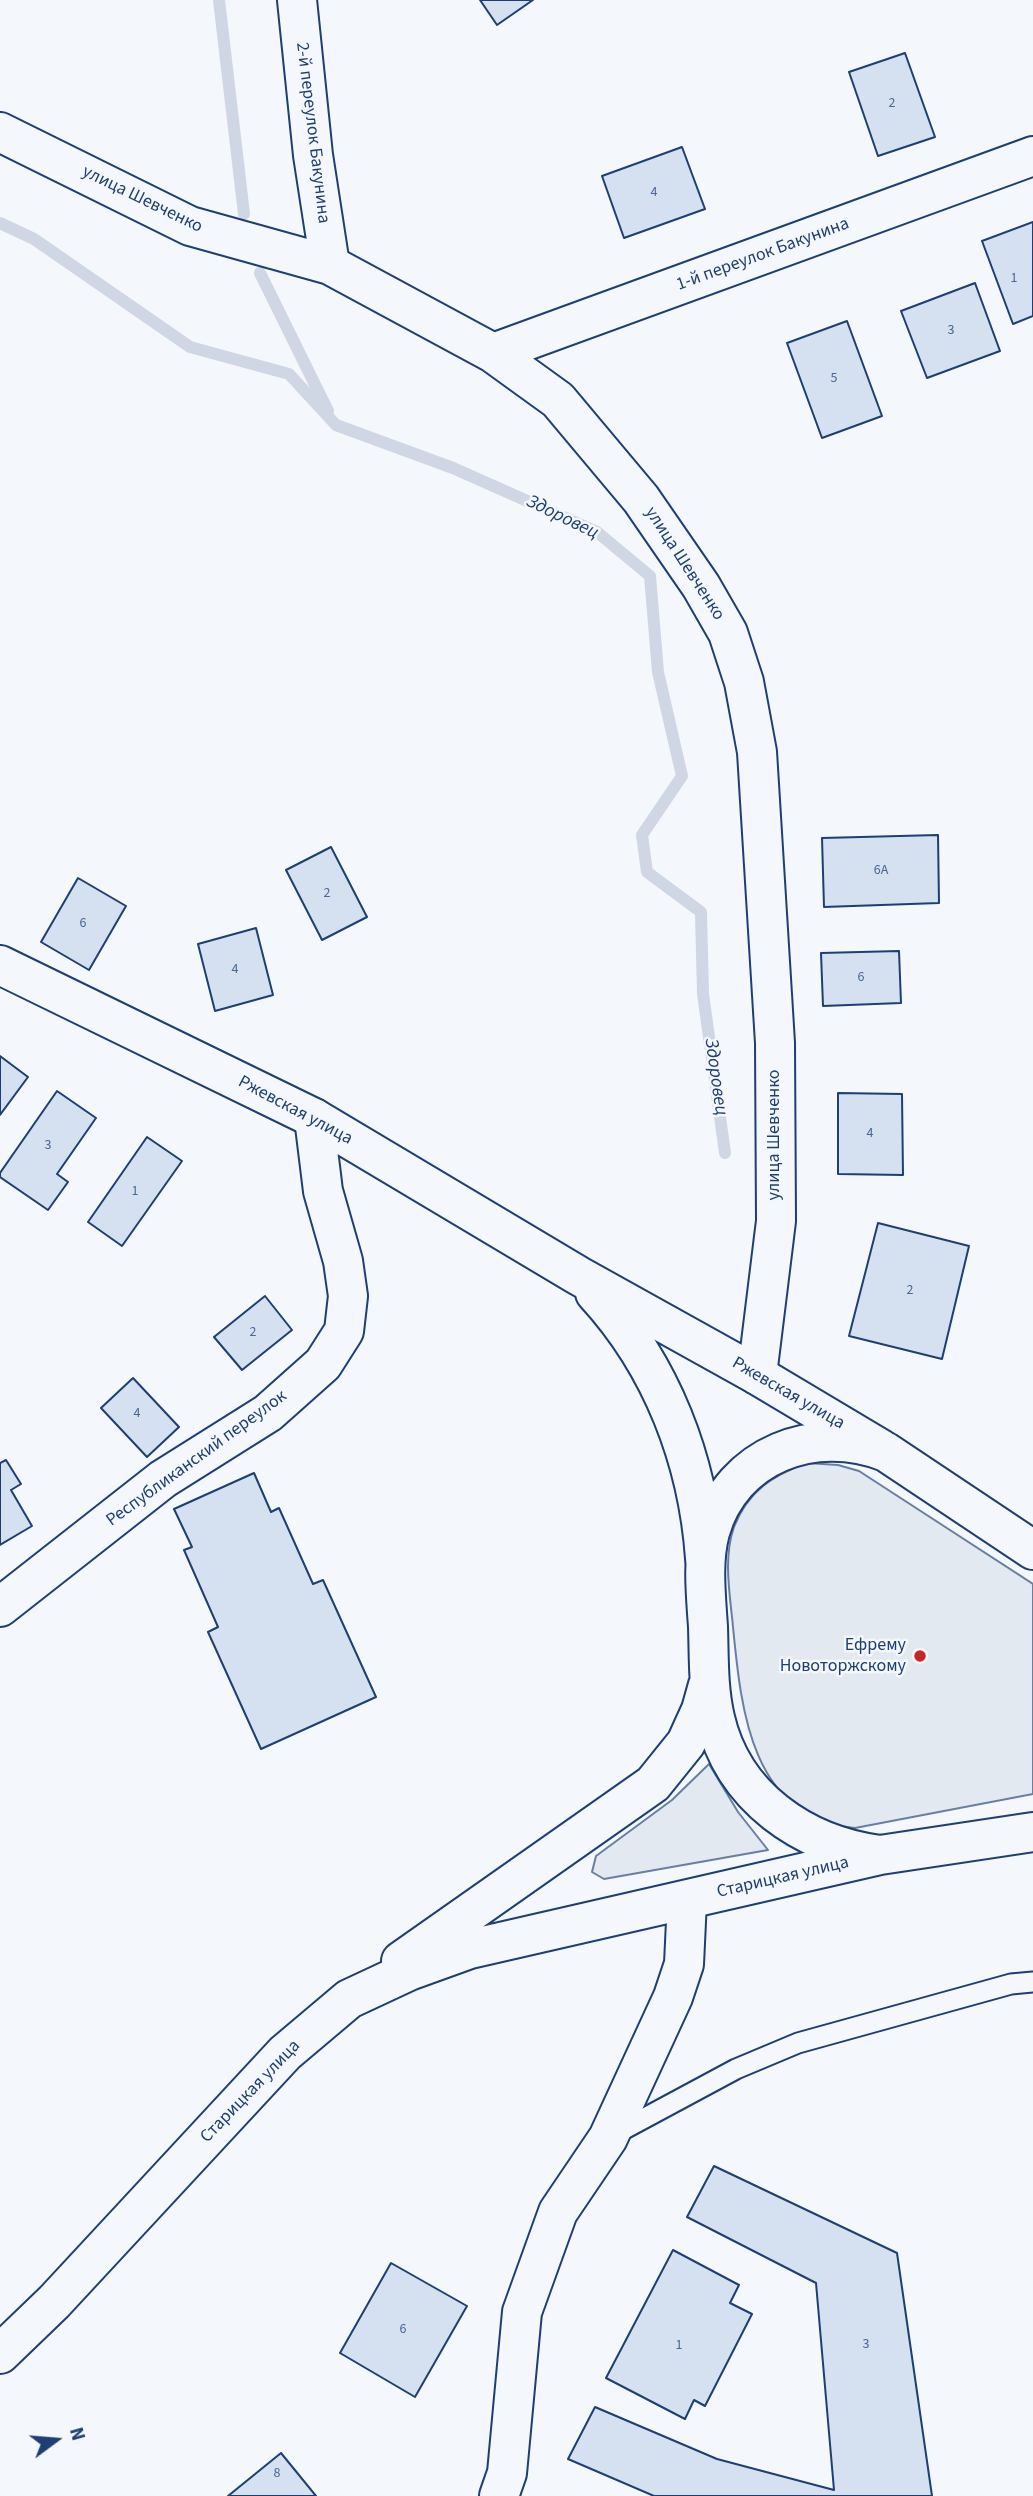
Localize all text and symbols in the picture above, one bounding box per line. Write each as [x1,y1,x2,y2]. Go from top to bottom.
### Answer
street label: 2-й переулок Бакунина [290,41,334,225]
house number: 2 [889,96,895,112]
street label: улица Шевченко [78,162,206,238]
house number: 4 [651,185,657,201]
street label: 1-й переулок Бакунина [674,214,852,296]
house number: 1 [1011,271,1017,287]
house number: 3 [948,323,954,339]
house number: 5 [831,371,837,387]
water label: Здоровец [522,491,602,545]
street label: улица Шевченко [639,503,729,625]
house number: 6А [874,863,888,879]
house number: 2 [324,886,330,902]
house number: 6 [80,916,86,932]
house number: 4 [232,962,238,978]
house number: 6 [858,970,864,986]
water label: Здоровец [698,1037,732,1117]
street label: улица Шевченко [764,1069,786,1201]
street label: Ржевская улица [234,1072,356,1150]
house number: 4 [867,1126,873,1142]
house number: 3 [45,1138,51,1154]
house number: 1 [132,1184,138,1200]
house number: 2 [907,1283,913,1299]
house number: 2 [250,1325,256,1341]
street label: Ржевская улица [728,1353,848,1435]
street label: Республиканский переулок [102,1386,292,1532]
house number: 4 [134,1406,140,1422]
place label: Ефрему Новоторжскому [780,1635,906,1678]
marker: Ефрему Новоторжскому [912,1648,928,1664]
street label: Старицкая улица [715,1852,851,1904]
street label: Старицкая улица [196,2036,306,2148]
house number: 6 [400,2322,406,2338]
house number: 3 [863,2337,869,2353]
house number: 1 [676,2338,682,2354]
north arrow [21,2405,91,2475]
text: N [62,2424,91,2444]
house number: 8 [274,2466,280,2482]

